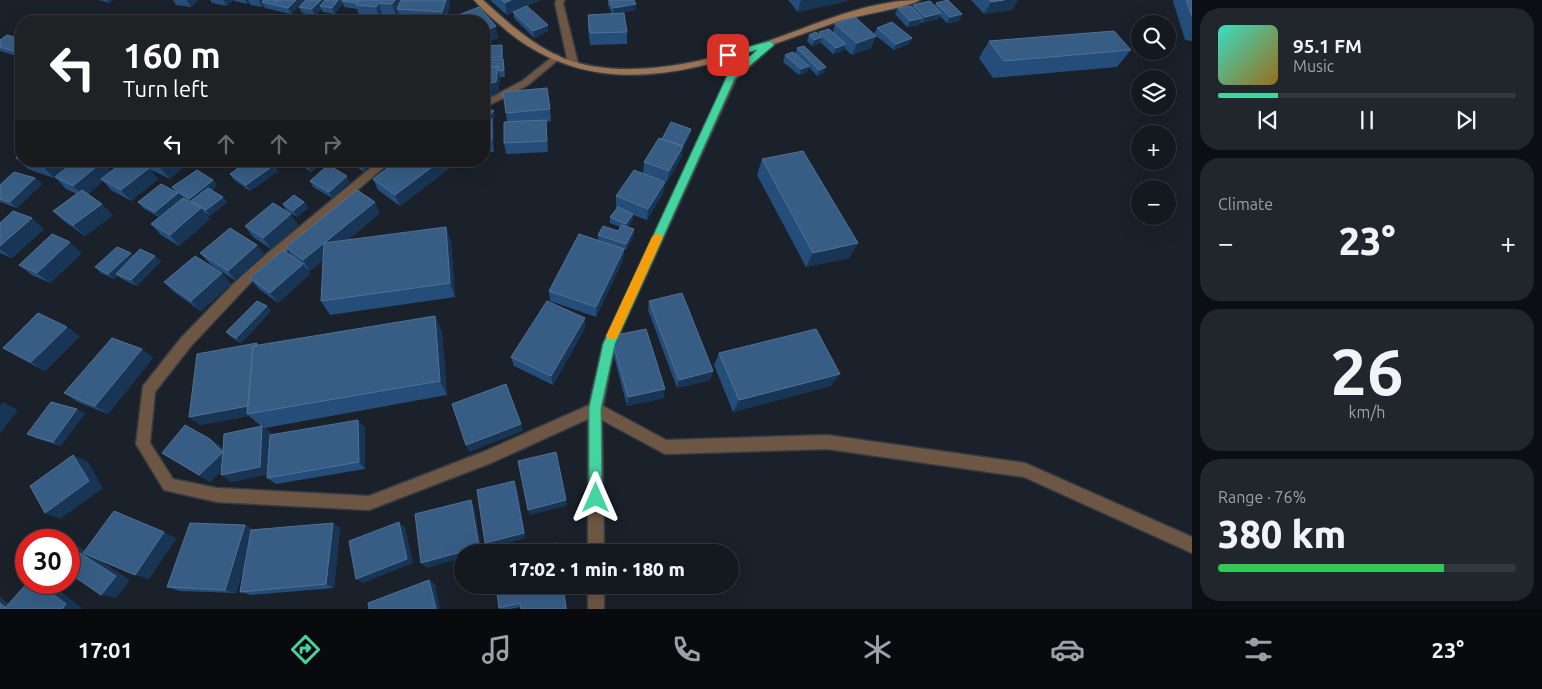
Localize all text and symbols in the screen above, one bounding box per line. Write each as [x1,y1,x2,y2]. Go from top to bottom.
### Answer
map controls [1131,15,1176,225]
button: search [1131,15,1176,60]
pin [707,34,749,76]
icon: left [40,35,105,100]
text: 160 m [123,35,221,75]
text: 95.1 FM [1293,35,1362,57]
icon: arrive [714,41,742,69]
text: Music [1293,57,1334,75]
button: layers [1131,70,1176,115]
text: Turn left [123,76,208,101]
icon: previous [1254,106,1282,134]
icon: pause [1353,106,1381,134]
icon: next [1452,106,1480,134]
button: + [1131,125,1176,170]
icon: left [159,130,187,158]
icon: ahead [212,130,240,158]
icon: ahead [265,130,293,158]
icon: right [318,130,346,158]
button: − [1131,180,1176,225]
text: Climate [1218,195,1273,213]
text: 23° [1339,220,1395,262]
text: − [1218,227,1234,258]
text: + [1500,227,1516,258]
text: 26 [1330,334,1404,407]
text: km/h [1349,403,1385,421]
position arrow [569,471,621,523]
text: Range · 76% [1218,488,1306,506]
text: 380 km [1218,513,1346,555]
speed limit sign: 30 [15,529,80,594]
text: 17:02 · 1 min · 180 m [508,558,685,580]
icon: directions [288,632,323,667]
icon: music [479,632,514,667]
icon: phone [669,632,704,667]
icon: climate [860,632,895,667]
icon: car [1050,632,1085,667]
icon: filters [1241,632,1276,667]
text: 17:01 [78,637,133,662]
text: 23° [1432,637,1464,662]

